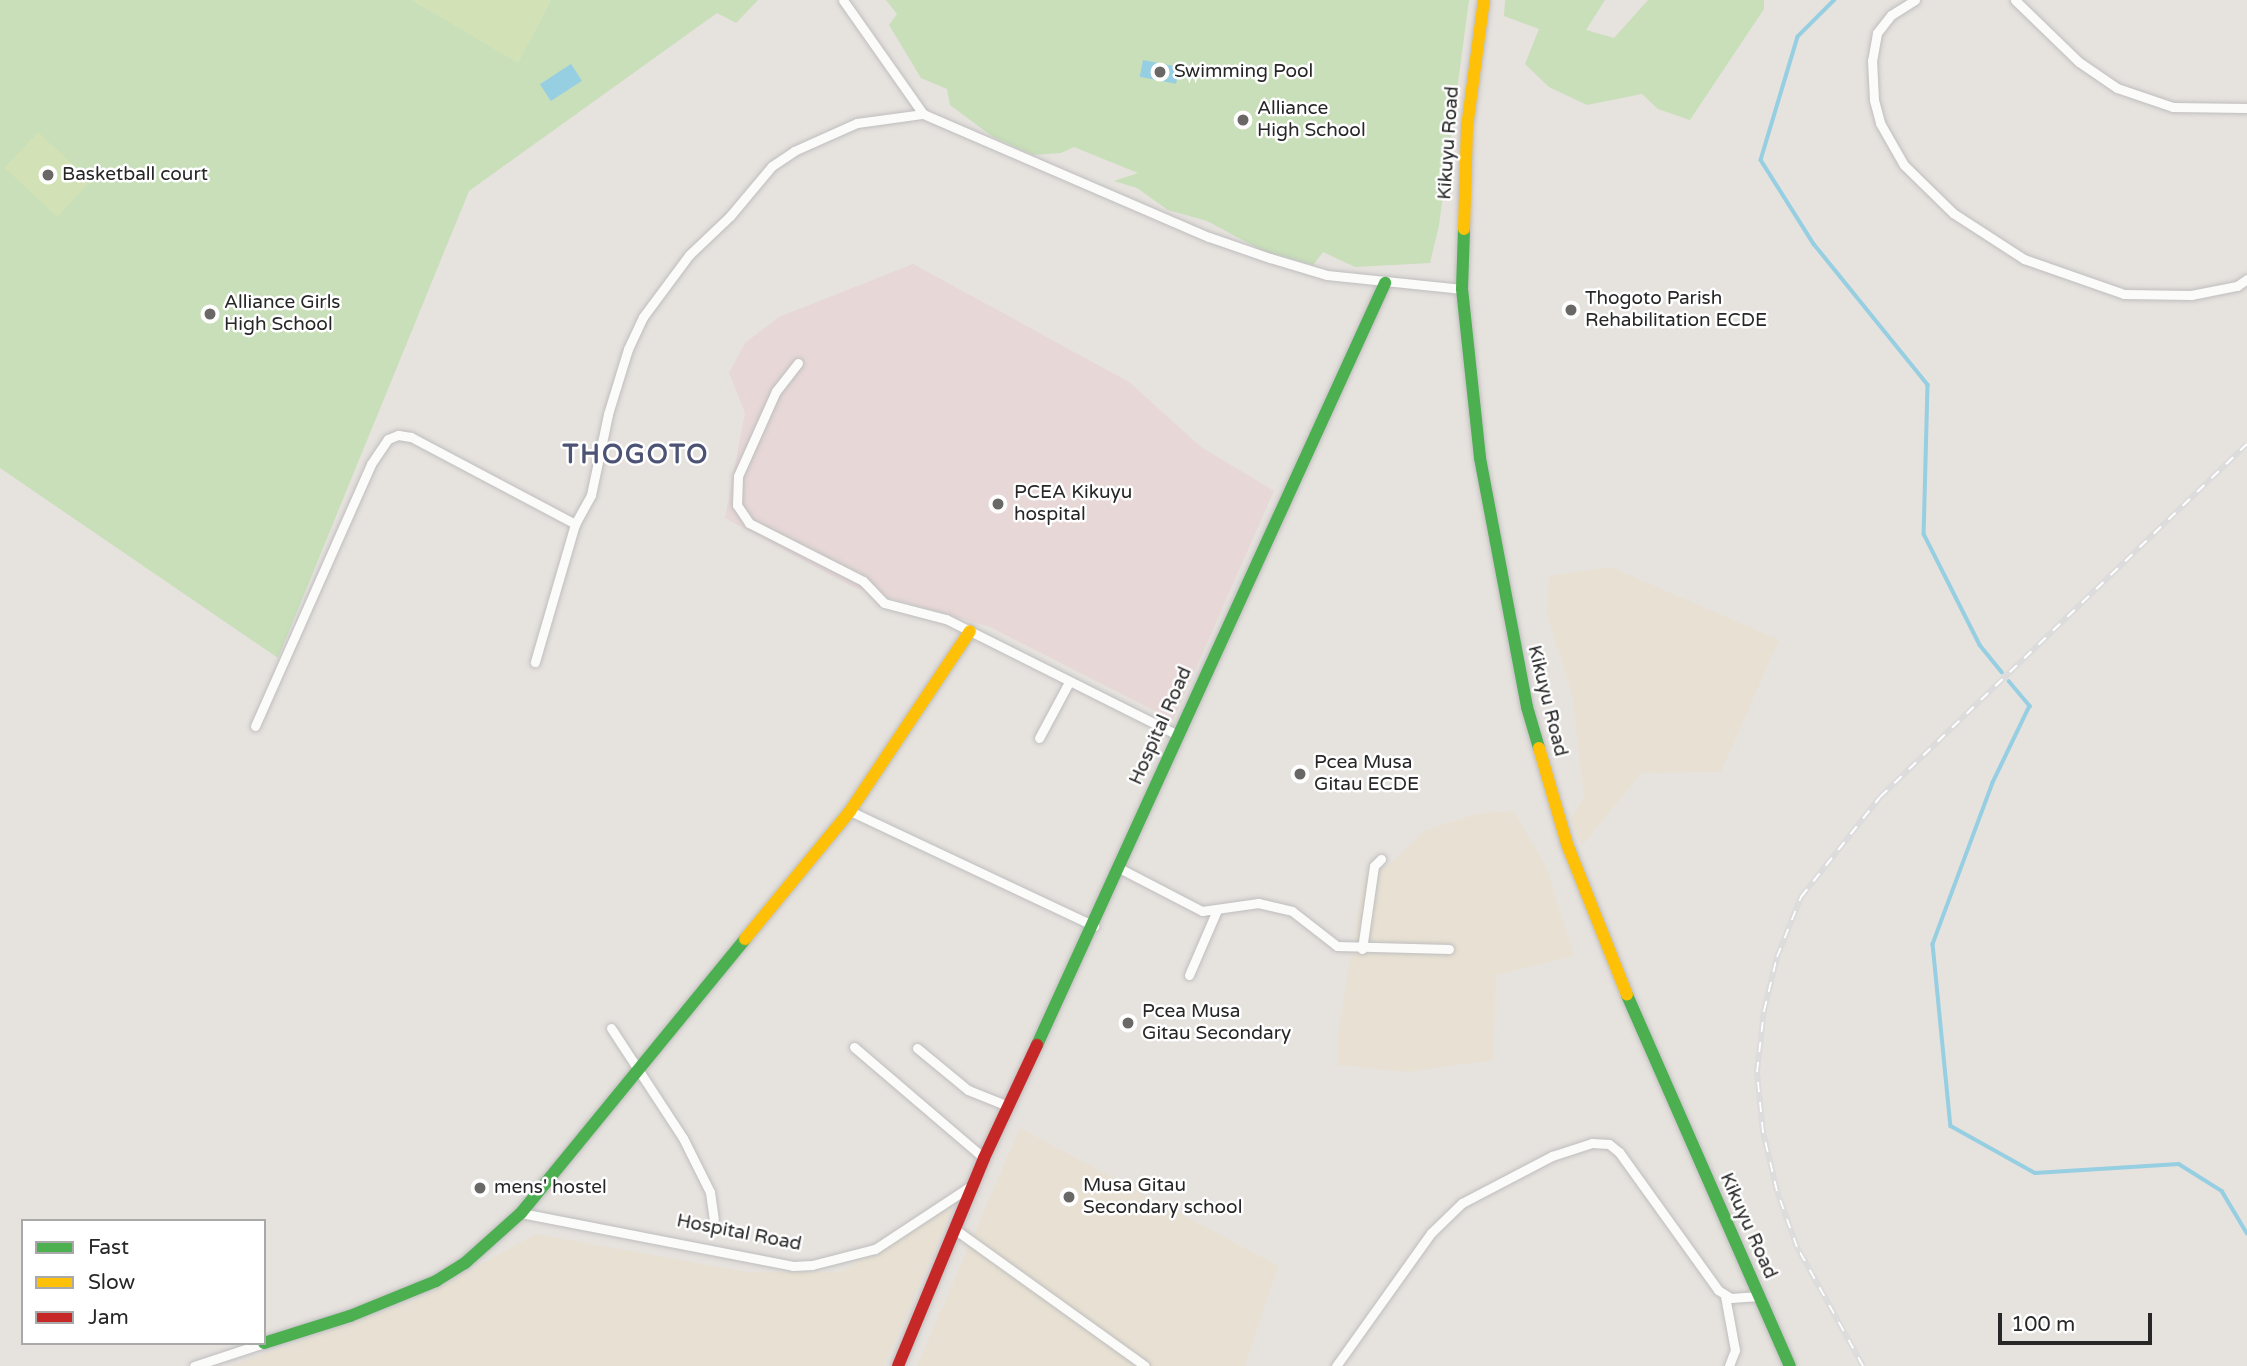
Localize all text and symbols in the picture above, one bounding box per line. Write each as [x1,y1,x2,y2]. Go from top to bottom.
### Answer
place label: Swimming Pool [1174,61,1313,83]
marker: Swimming Pool [1152,64,1168,80]
street label: Kikuyu Road [1434,85,1464,201]
place label: Alliance High School [1257,98,1366,142]
marker: Alliance High School [1235,112,1251,128]
place label: Basketball court [62,164,208,186]
marker: Basketball court [40,167,56,183]
place label: Thogoto Parish Rehabilitation ECDE [1585,288,1767,332]
place label: Alliance Girls High School [224,292,340,336]
marker: Thogoto Parish Rehabilitation ECDE [1563,302,1579,318]
marker: Alliance Girls High School [202,306,218,322]
district label: THOGOTO [563,439,709,471]
place label: PCEA Kikuyu hospital [1014,482,1132,526]
marker: PCEA Kikuyu hospital [988,494,1008,514]
street label: Kikuyu Road [1522,643,1572,759]
street label: Hospital Road [1125,663,1197,789]
place label: Pcea Musa Gitau ECDE [1314,752,1419,796]
marker: Pcea Musa Gitau ECDE [1292,766,1308,782]
place label: Pcea Musa Gitau Secondary [1142,1001,1291,1045]
marker: Pcea Musa Gitau Secondary [1120,1015,1136,1031]
street label: Kikuyu Road [1714,1169,1782,1283]
place label: Musa Gitau Secondary school [1083,1175,1242,1219]
place label: mens' hostel [494,1177,607,1199]
marker: mens' hostel [472,1180,488,1196]
marker: Musa Gitau Secondary school [1061,1189,1077,1205]
street label: Hospital Road [675,1210,803,1256]
legend [21,1219,266,1345]
text: Fast [88,1235,129,1260]
text: Slow [88,1270,135,1295]
scale bar [2002,1300,2156,1344]
text: Jam [88,1305,129,1330]
text: 100 m [2011,1312,2075,1337]

